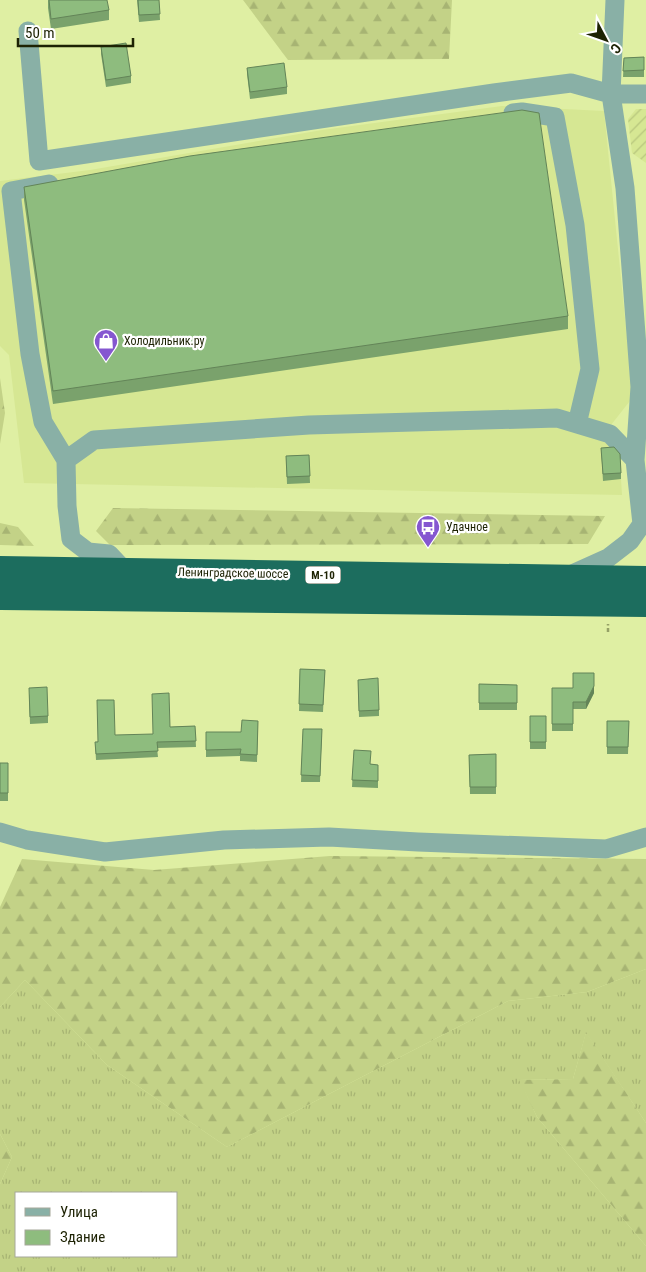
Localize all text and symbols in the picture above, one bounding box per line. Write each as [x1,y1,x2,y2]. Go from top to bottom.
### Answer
scale bar [18,15,132,47]
north arrow [581,15,631,65]
text: 50 m [25,24,55,42]
text: С [607,40,624,57]
shop icon: Холодильник.ру [93,328,119,362]
place label: Холодильник.ру [124,334,205,348]
bus stop icon: Удачное [415,514,441,548]
place label: Удачное [446,520,488,534]
street label: Ленинградское шоссе [178,565,289,581]
road number: М-10 [306,566,340,584]
legend [15,1192,178,1257]
text: Улица [60,1203,98,1221]
text: Здание [60,1228,105,1246]

